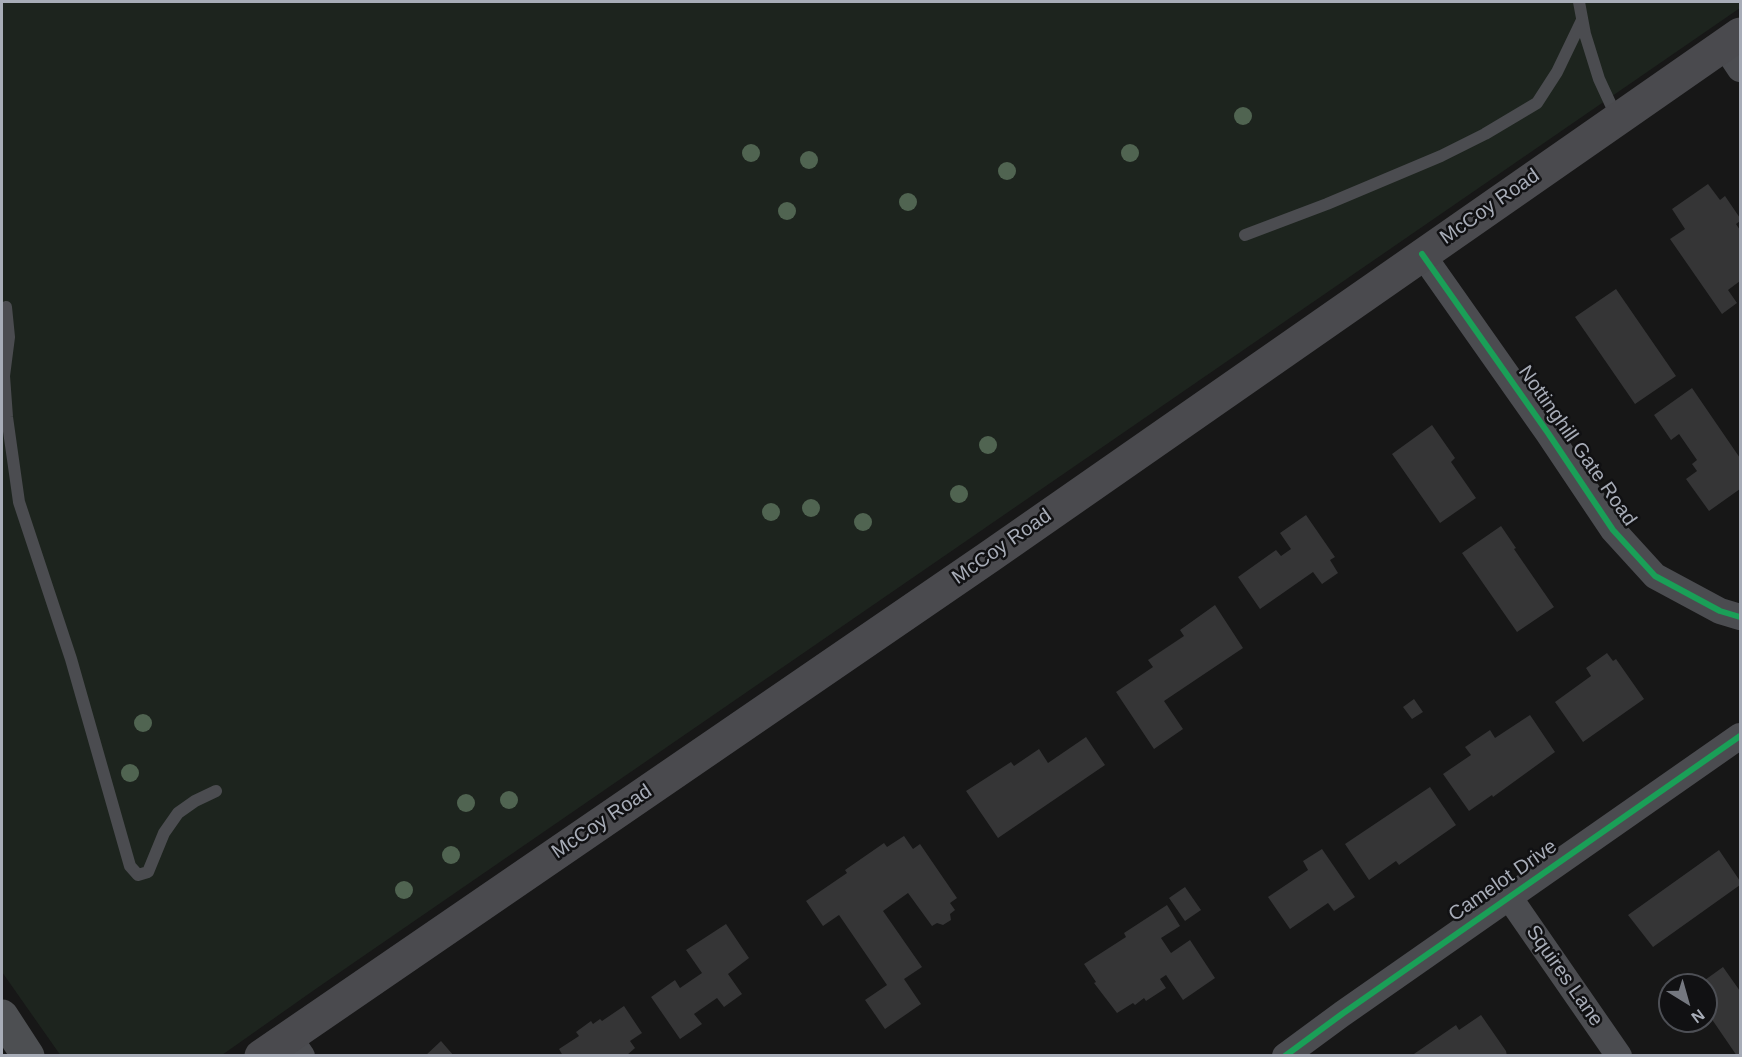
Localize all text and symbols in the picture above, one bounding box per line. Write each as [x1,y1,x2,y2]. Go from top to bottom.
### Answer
street label: McCoy Road [1436,164,1544,250]
street label: Nottinghill Gate Road [1513,361,1641,531]
street label: McCoy Road [948,504,1056,590]
street label: McCoy Road [547,780,657,864]
street label: Camelot Drive [1444,835,1562,927]
street label: Squires Lane [1520,921,1608,1031]
north arrow [1658,973,1718,1033]
text: N [1688,1006,1708,1026]

